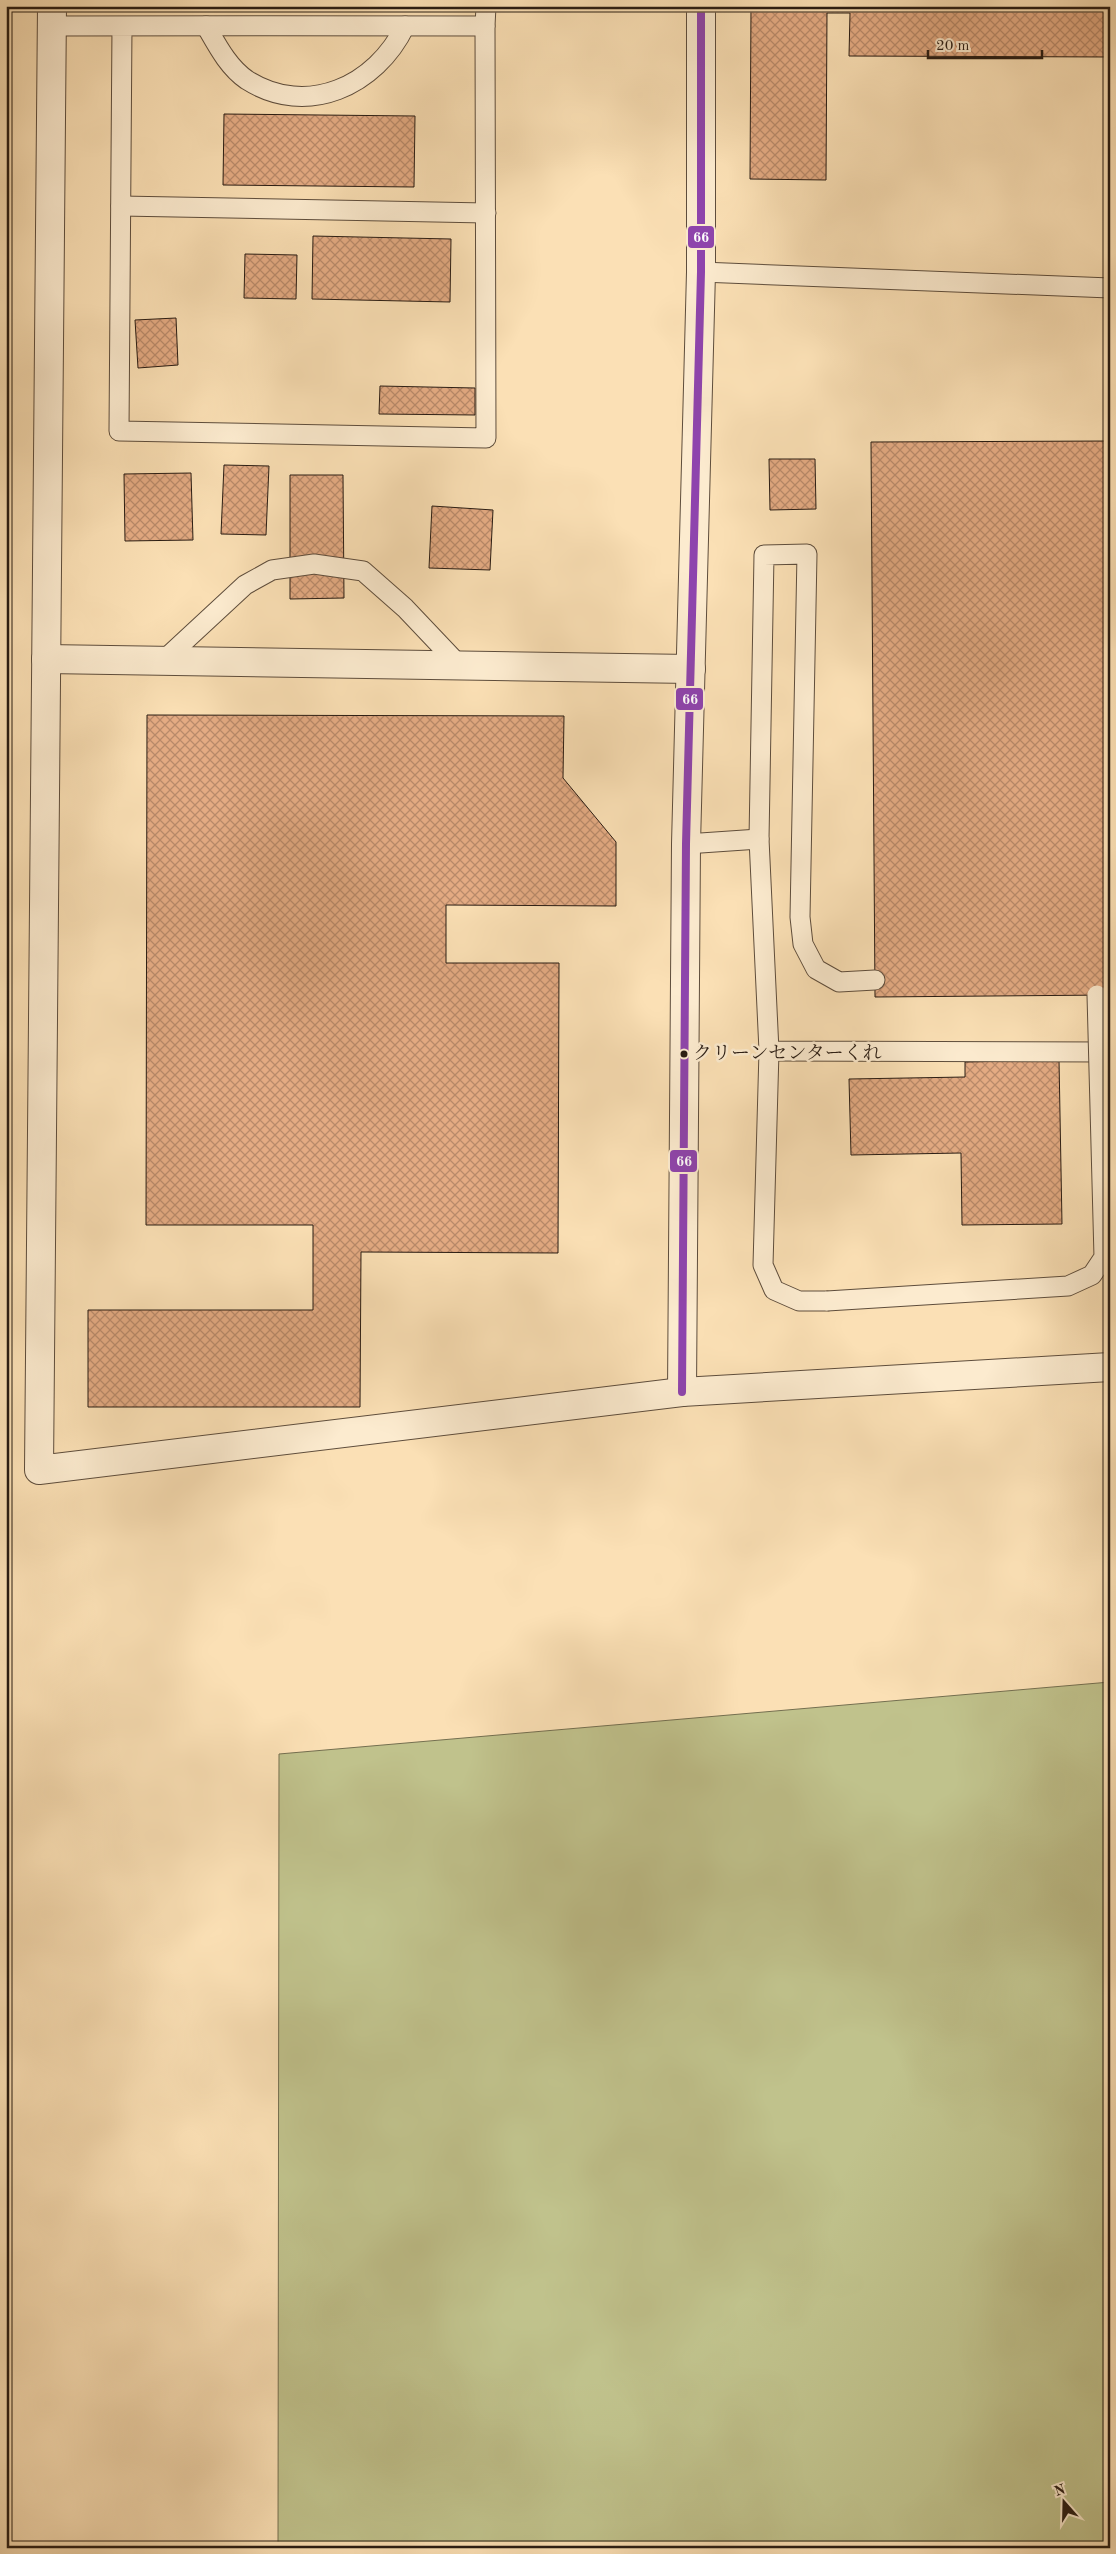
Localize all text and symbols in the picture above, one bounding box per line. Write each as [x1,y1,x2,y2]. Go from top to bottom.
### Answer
scale bar [928,28,1042,60]
text: 20 m [936,39,970,54]
line badge: 66 [687,225,715,249]
text: 66 [693,231,709,245]
line badge: 66 [675,687,704,711]
text: 66 [682,693,698,707]
place label: クリーンセンターくれ [693,1043,882,1064]
marker: クリーンセンターくれ [679,1049,689,1059]
line badge: 66 [669,1149,698,1173]
text: 66 [676,1155,692,1169]
north arrow [1038,2476,1088,2526]
text: N [1052,2482,1068,2499]

